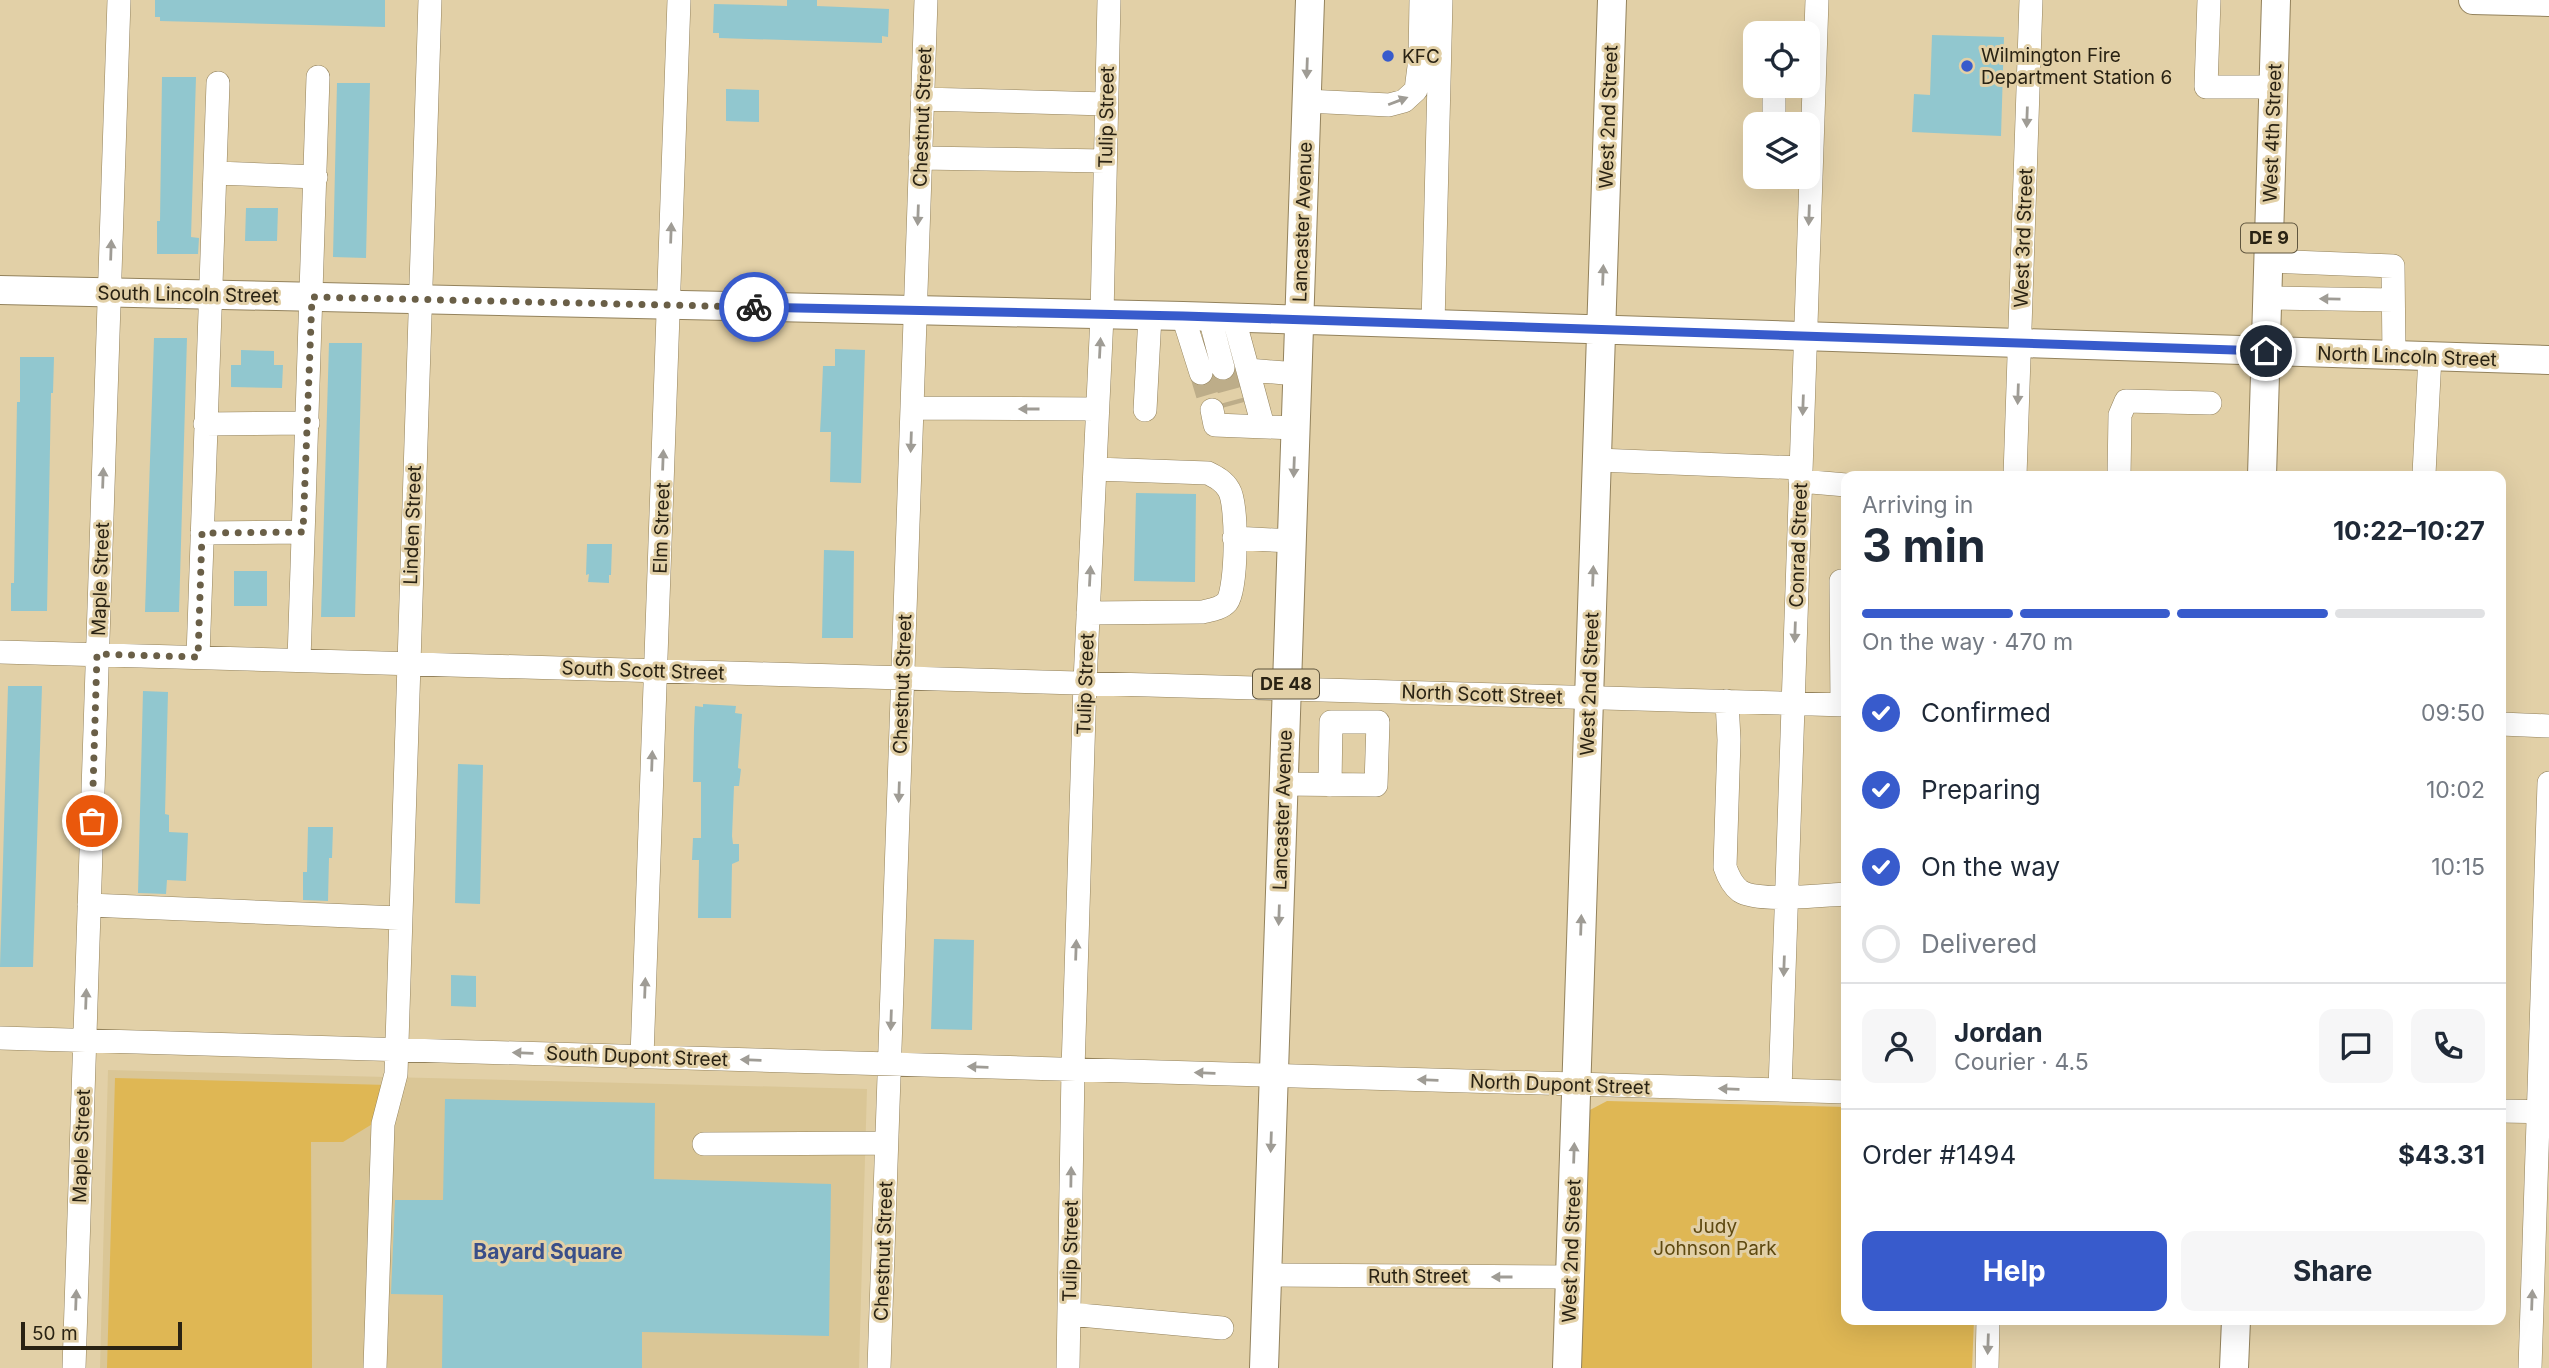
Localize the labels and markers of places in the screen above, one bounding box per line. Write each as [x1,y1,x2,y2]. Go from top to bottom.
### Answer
place label: Wilmington Fire Department Station 6 [1981,44,2172,89]
place label: KFC [1402,45,1440,68]
marker: KFC [1380,48,1396,64]
marker: Wilmington Fire Department Station 6 [1959,58,1975,74]
pin [2236,321,2296,381]
pin [62,791,122,851]

